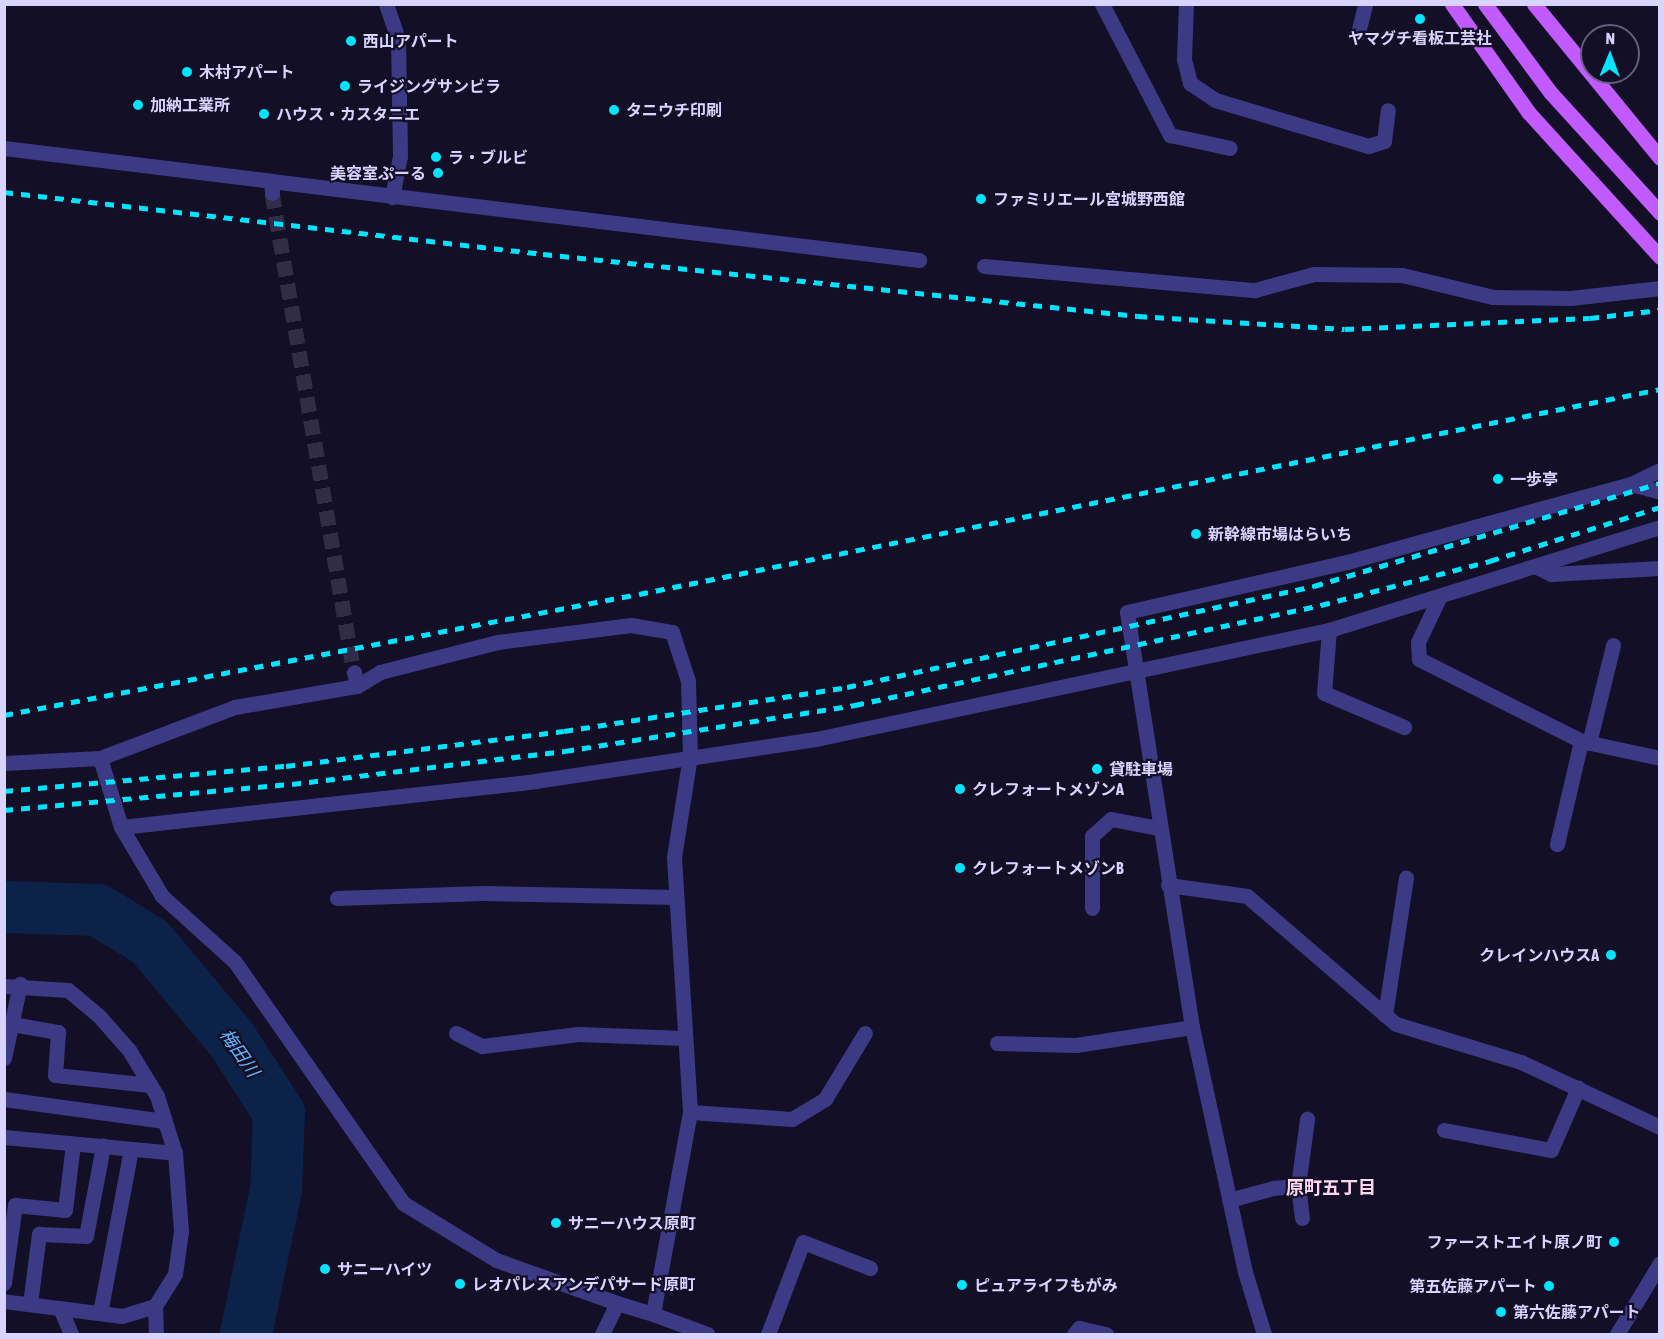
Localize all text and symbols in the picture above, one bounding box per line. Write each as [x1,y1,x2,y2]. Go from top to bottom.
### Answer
marker: ヤマグチ看板工芸社 [1413,12,1427,26]
north arrow [1580,24,1640,84]
place label: ヤマグチ看板工芸社 [1348,28,1492,48]
text: N [1605,29,1615,47]
place label: 西山アパート [363,31,459,51]
marker: 西山アパート [344,34,358,48]
place label: 木村アパート [199,62,295,82]
marker: 木村アパート [180,65,194,79]
place label: ライジングサンビラ [357,76,501,96]
marker: ライジングサンビラ [338,79,352,93]
place label: 加納工業所 [150,95,230,115]
marker: 加納工業所 [131,98,145,112]
place label: タニウチ印刷 [626,100,722,120]
marker: タニウチ印刷 [607,103,621,117]
place label: ハウス・カスタニエ [276,104,420,124]
marker: ハウス・カスタニエ [257,107,271,121]
place label: ラ・ブルビ [448,147,528,167]
marker: ラ・ブルビ [429,150,443,164]
place label: 美容室ぷーる [330,163,426,183]
marker: 美容室ぷーる [431,166,445,180]
place label: ファミリエール宮城野西館 [993,189,1185,209]
marker: ファミリエール宮城野西館 [974,192,988,206]
place label: 一歩亭 [1510,469,1558,489]
marker: 一歩亭 [1491,472,1505,486]
place label: 新幹線市場はらいち [1208,524,1352,544]
marker: 新幹線市場はらいち [1189,527,1203,541]
place label: 貸駐車場 [1109,759,1173,779]
marker: 貸駐車場 [1090,762,1104,776]
place label: クレフォートメゾンA [972,779,1124,799]
marker: クレフォートメゾンA [953,782,967,796]
place label: クレフォートメゾンB [972,858,1124,878]
marker: クレフォートメゾンB [953,861,967,875]
place label: クレインハウスA [1479,945,1599,965]
marker: クレインハウスA [1604,948,1618,962]
water label: 梅田川 [215,1025,263,1081]
district label: 原町五丁目 [1286,1177,1376,1199]
place label: サニーハウス原町 [568,1213,696,1233]
marker: サニーハウス原町 [549,1216,563,1230]
place label: ファーストエイト原ノ町 [1426,1232,1602,1252]
marker: ファーストエイト原ノ町 [1607,1235,1621,1249]
place label: サニーハイツ [337,1259,433,1279]
marker: サニーハイツ [318,1262,332,1276]
place label: レオパレスアンデパサード原町 [472,1274,696,1294]
place label: ピュアライフもがみ [974,1275,1118,1295]
place label: 第五佐藤アパート [1409,1276,1537,1296]
marker: レオパレスアンデパサード原町 [453,1277,467,1291]
marker: ピュアライフもがみ [955,1278,969,1292]
marker: 第五佐藤アパート [1542,1279,1556,1293]
place label: 第六佐藤アパート [1513,1302,1641,1322]
marker: 第六佐藤アパート [1494,1305,1508,1319]

